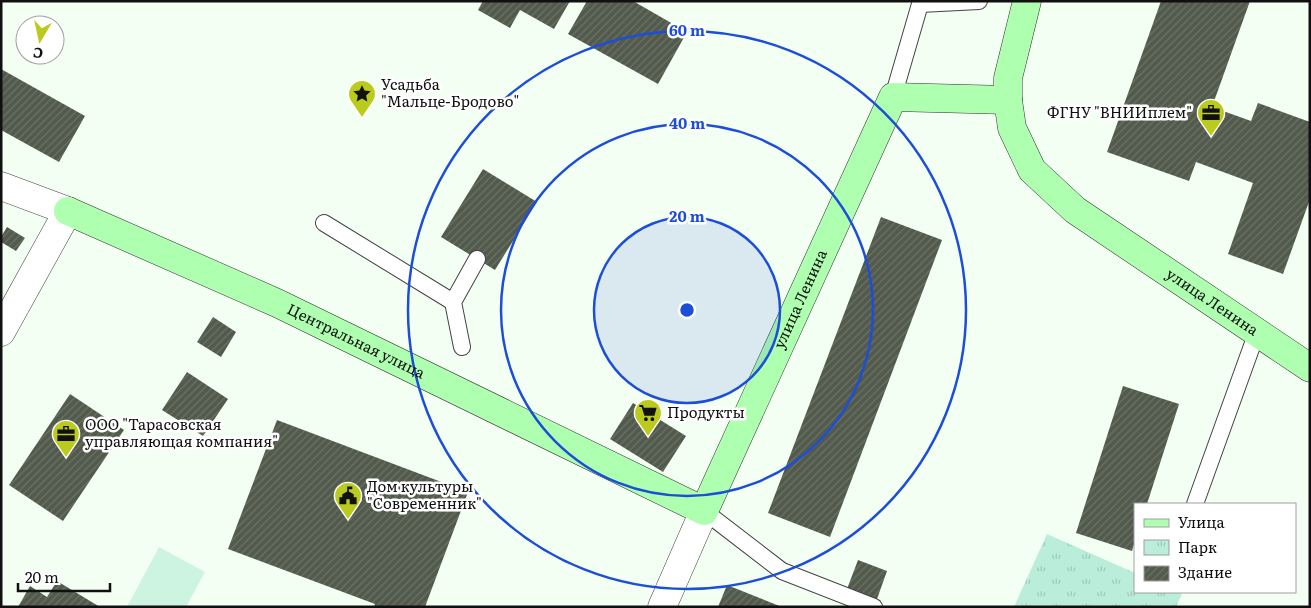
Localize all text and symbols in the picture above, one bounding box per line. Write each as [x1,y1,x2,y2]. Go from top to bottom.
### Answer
north arrow [15,15,65,65]
text: 60 m [669,18,705,41]
text: С [31,43,44,64]
place label: Усадьба "Мальце-Бродово" [381,72,519,112]
place icon: Усадьба "Мальце-Бродово" [347,79,377,118]
office icon: ФГНУ "ВНИИплем" [1196,98,1226,137]
place label: ФГНУ "ВНИИплем" [1047,100,1192,123]
text: 40 m [669,111,705,134]
text: 20 m [669,204,705,227]
street label: улица Ленина [767,244,832,352]
street label: улица Ленина [1162,261,1264,341]
street label: Центральная улица [283,297,430,384]
centre of rings [678,301,696,319]
supermarket icon: Продукты [633,398,663,437]
place label: Продукты [667,400,745,423]
place label: ООО "Тарасовская управляющая компания" [85,412,278,452]
office icon: ООО "Тарасовская управляющая компания" [51,419,81,458]
place label: Дом культуры "Современник" [367,474,482,514]
public building icon: Дом культуры "Современник" [333,481,363,520]
legend [1134,503,1296,593]
text: Улица [1178,510,1226,533]
text: Парк [1178,535,1217,558]
scale bar [18,560,110,592]
text: Здание [1178,560,1232,583]
text: 20 m [25,565,59,588]

